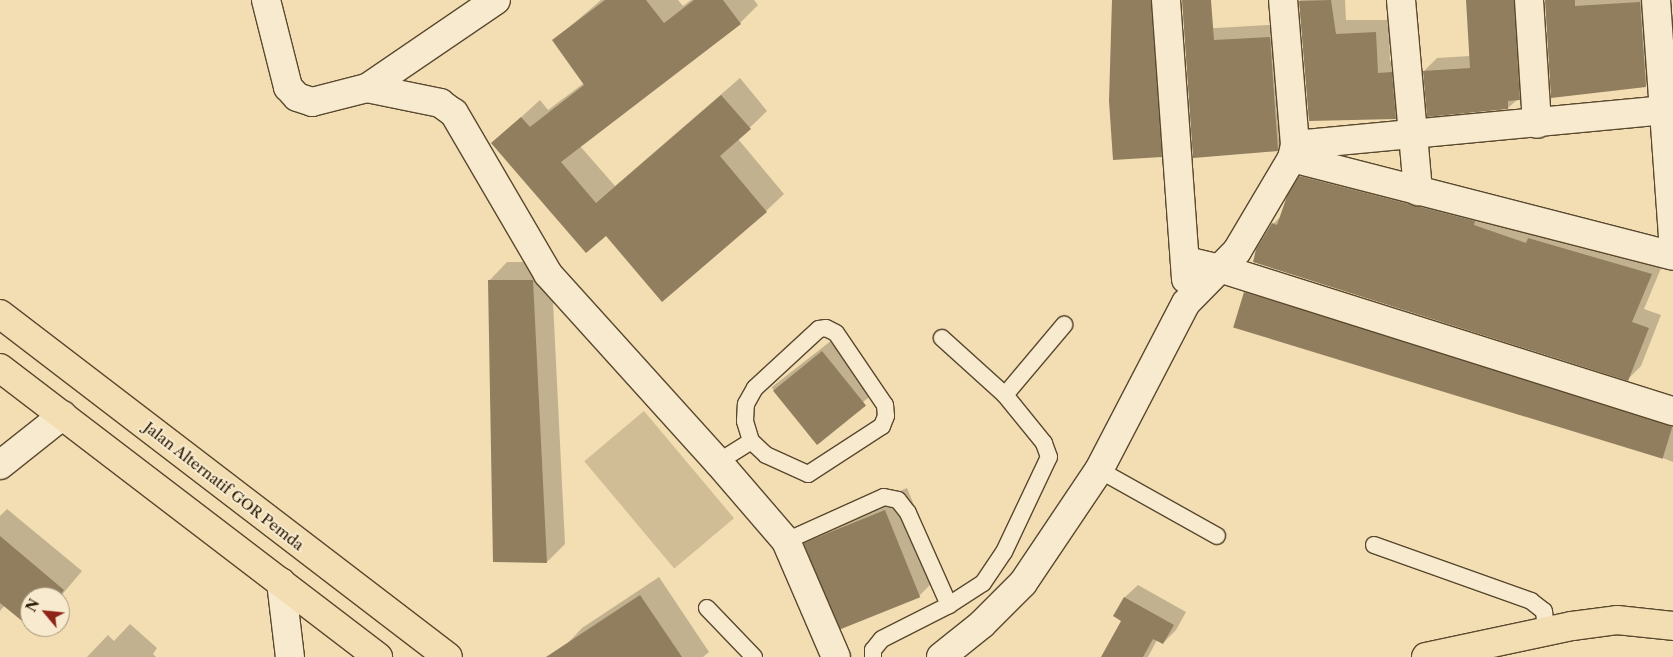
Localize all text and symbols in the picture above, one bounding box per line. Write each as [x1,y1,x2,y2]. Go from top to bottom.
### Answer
street label: Jalan Alternatif GOR Pemda [140,418,308,554]
north arrow [20,587,70,637]
text: N [22,596,43,615]

